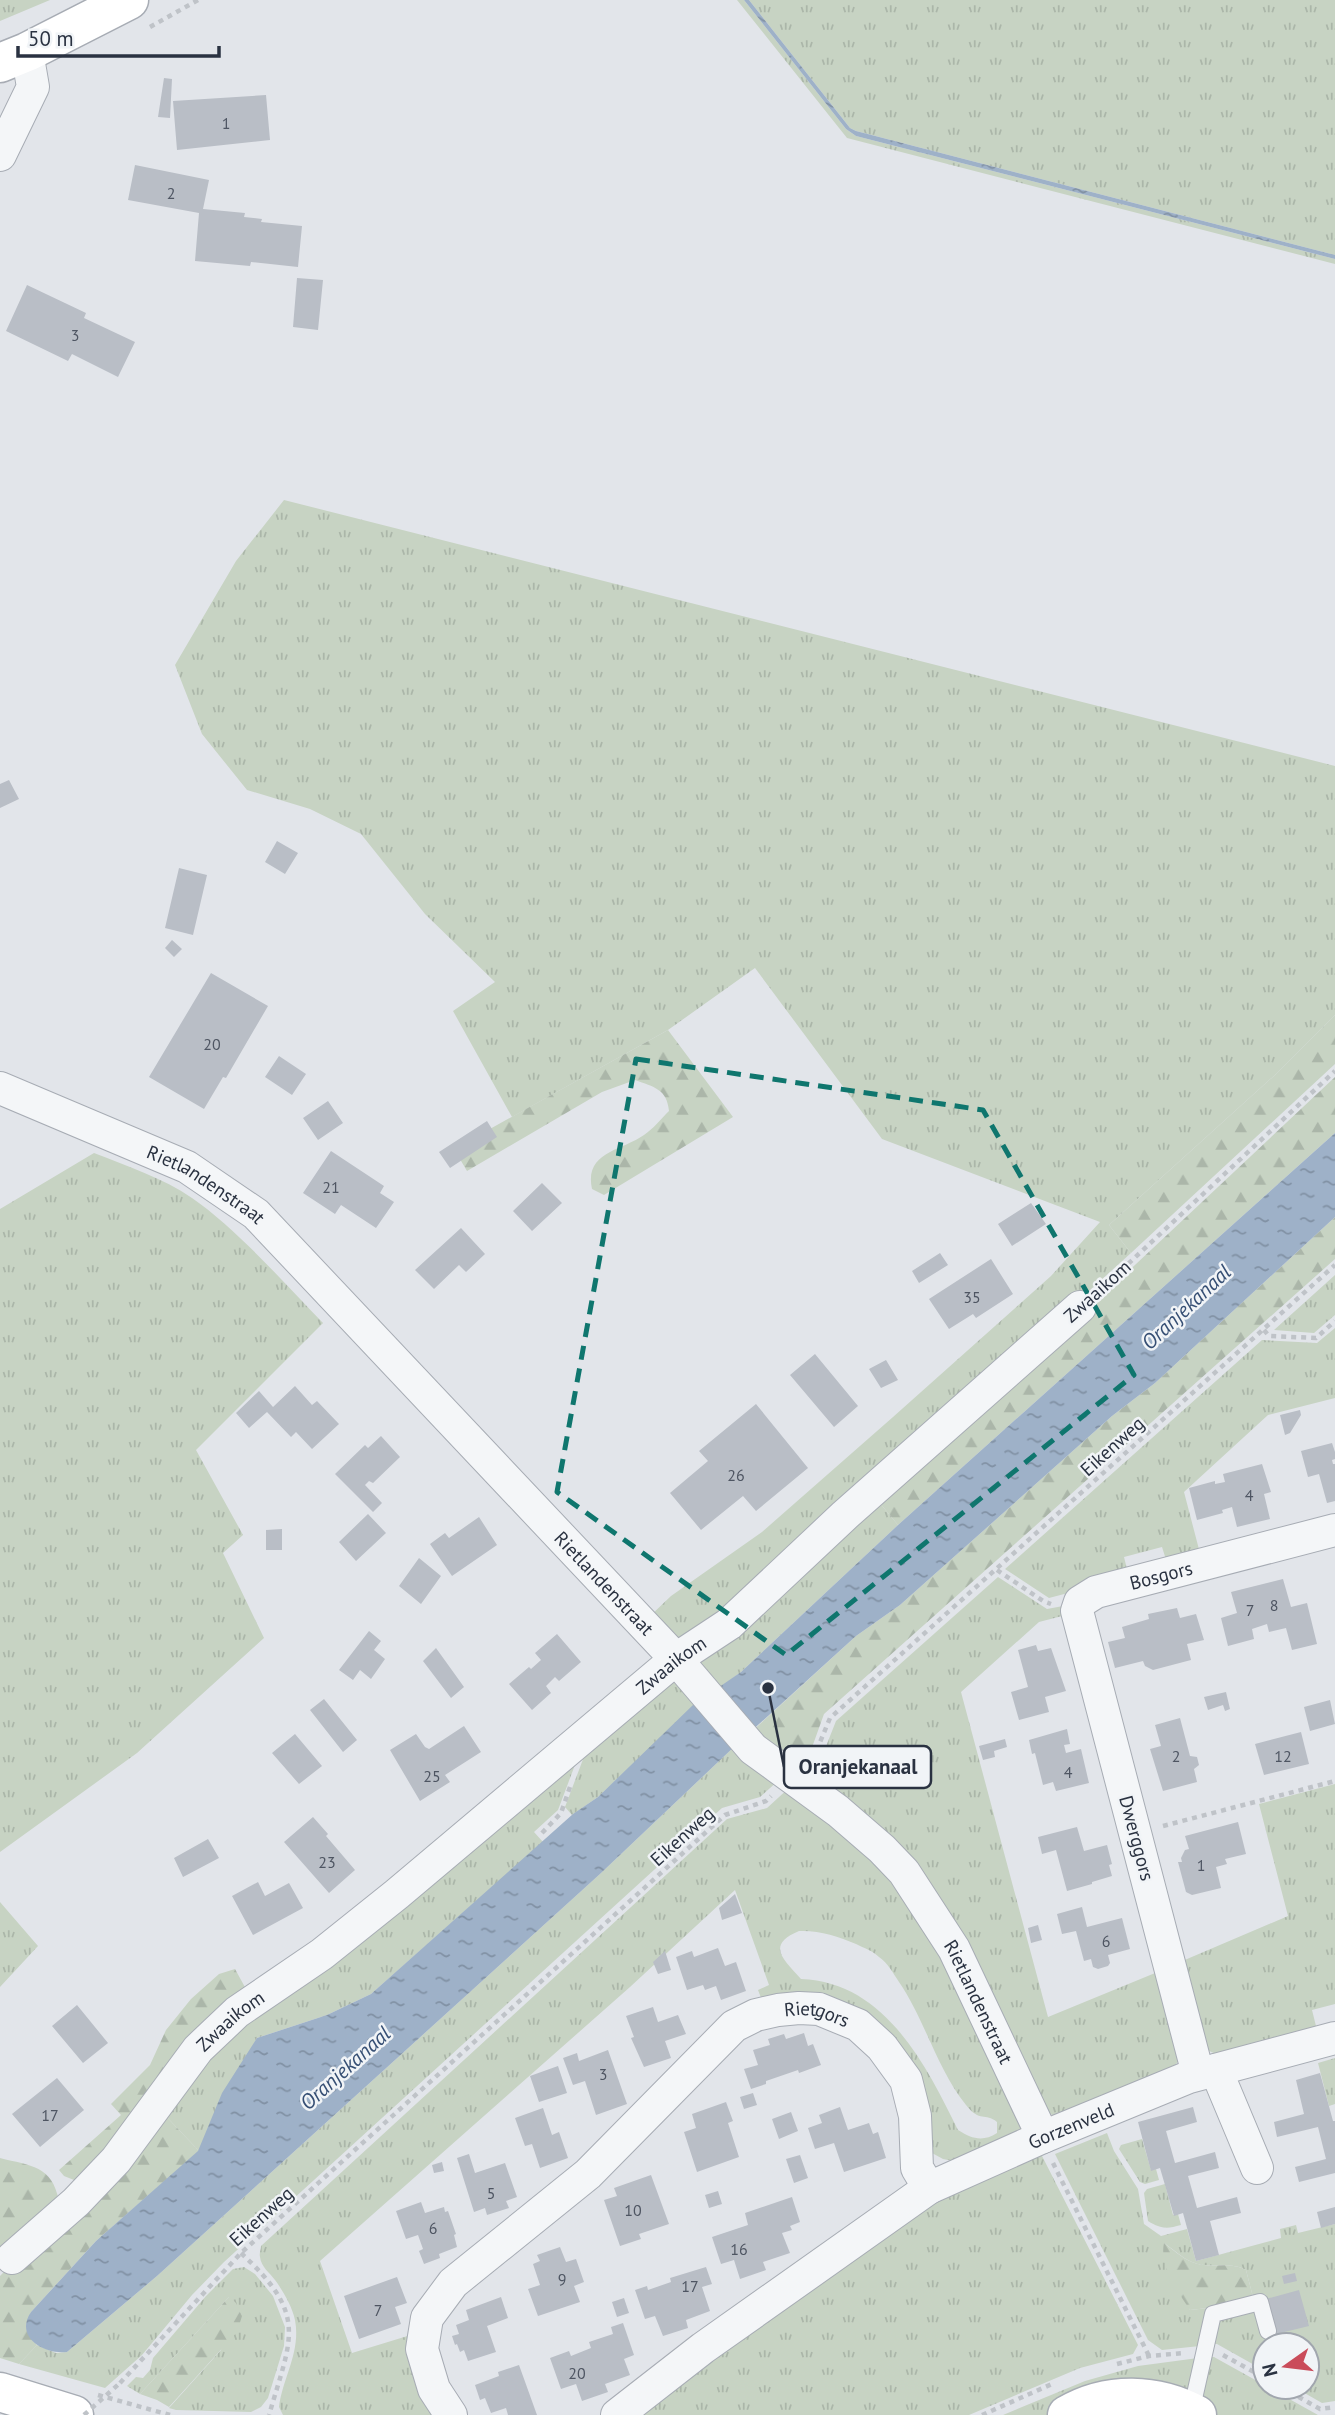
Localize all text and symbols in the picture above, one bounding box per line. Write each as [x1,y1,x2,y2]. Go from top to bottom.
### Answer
scale bar [18,14,219,58]
text: 50 m [28,25,74,52]
house number: 1 [222,113,230,133]
house number: 2 [167,183,175,203]
house number: 3 [71,325,79,345]
house number: 20 [203,1034,221,1054]
street label: Rietlandenstraat [143,1140,271,1229]
house number: 21 [322,1177,340,1197]
street label: Zwaaikom [1058,1255,1136,1327]
water label: Oranjekanaal [1136,1258,1237,1355]
house number: 35 [963,1287,981,1307]
street label: Eikenweg [1075,1411,1149,1481]
house number: 26 [727,1465,745,1485]
house number: 4 [1245,1485,1254,1505]
street label: Rietlandenstraat [549,1526,660,1641]
street label: Bosgors [1127,1555,1195,1595]
house number: 8 [1270,1595,1278,1615]
house number: 7 [1246,1600,1254,1620]
street label: Zwaaikom [631,1630,711,1700]
callout: Oranjekanaal [784,1746,931,1788]
house number: 2 [1172,1746,1180,1766]
house number: 12 [1274,1746,1292,1766]
text: Oranjekanaal [799,1753,918,1780]
house number: 4 [1064,1762,1073,1782]
house number: 25 [423,1766,441,1786]
street label: Dwerggors [1114,1793,1160,1883]
street label: Eikenweg [645,1801,719,1871]
house number: 23 [318,1852,336,1872]
house number: 1 [1197,1855,1205,1875]
house number: 6 [1102,1931,1110,1951]
street label: Rietlandenstraat [939,1935,1019,2068]
street label: Zwaaikom [191,1985,269,2056]
street label: Rietgors [783,1996,853,2032]
water label: Oranjekanaal [294,2020,396,2116]
house number: 3 [599,2064,607,2084]
street label: Gorzenveld [1024,2097,1118,2154]
house number: 17 [41,2105,59,2125]
street label: Eikenweg [224,2181,298,2251]
house number: 5 [487,2183,495,2203]
house number: 10 [624,2200,642,2220]
house number: 6 [429,2218,437,2238]
house number: 16 [730,2239,748,2259]
house number: 9 [558,2269,566,2289]
house number: 17 [681,2276,699,2296]
house number: 7 [374,2300,382,2320]
north arrow [1251,2331,1321,2401]
text: N [1256,2361,1283,2379]
house number: 20 [568,2363,586,2383]

